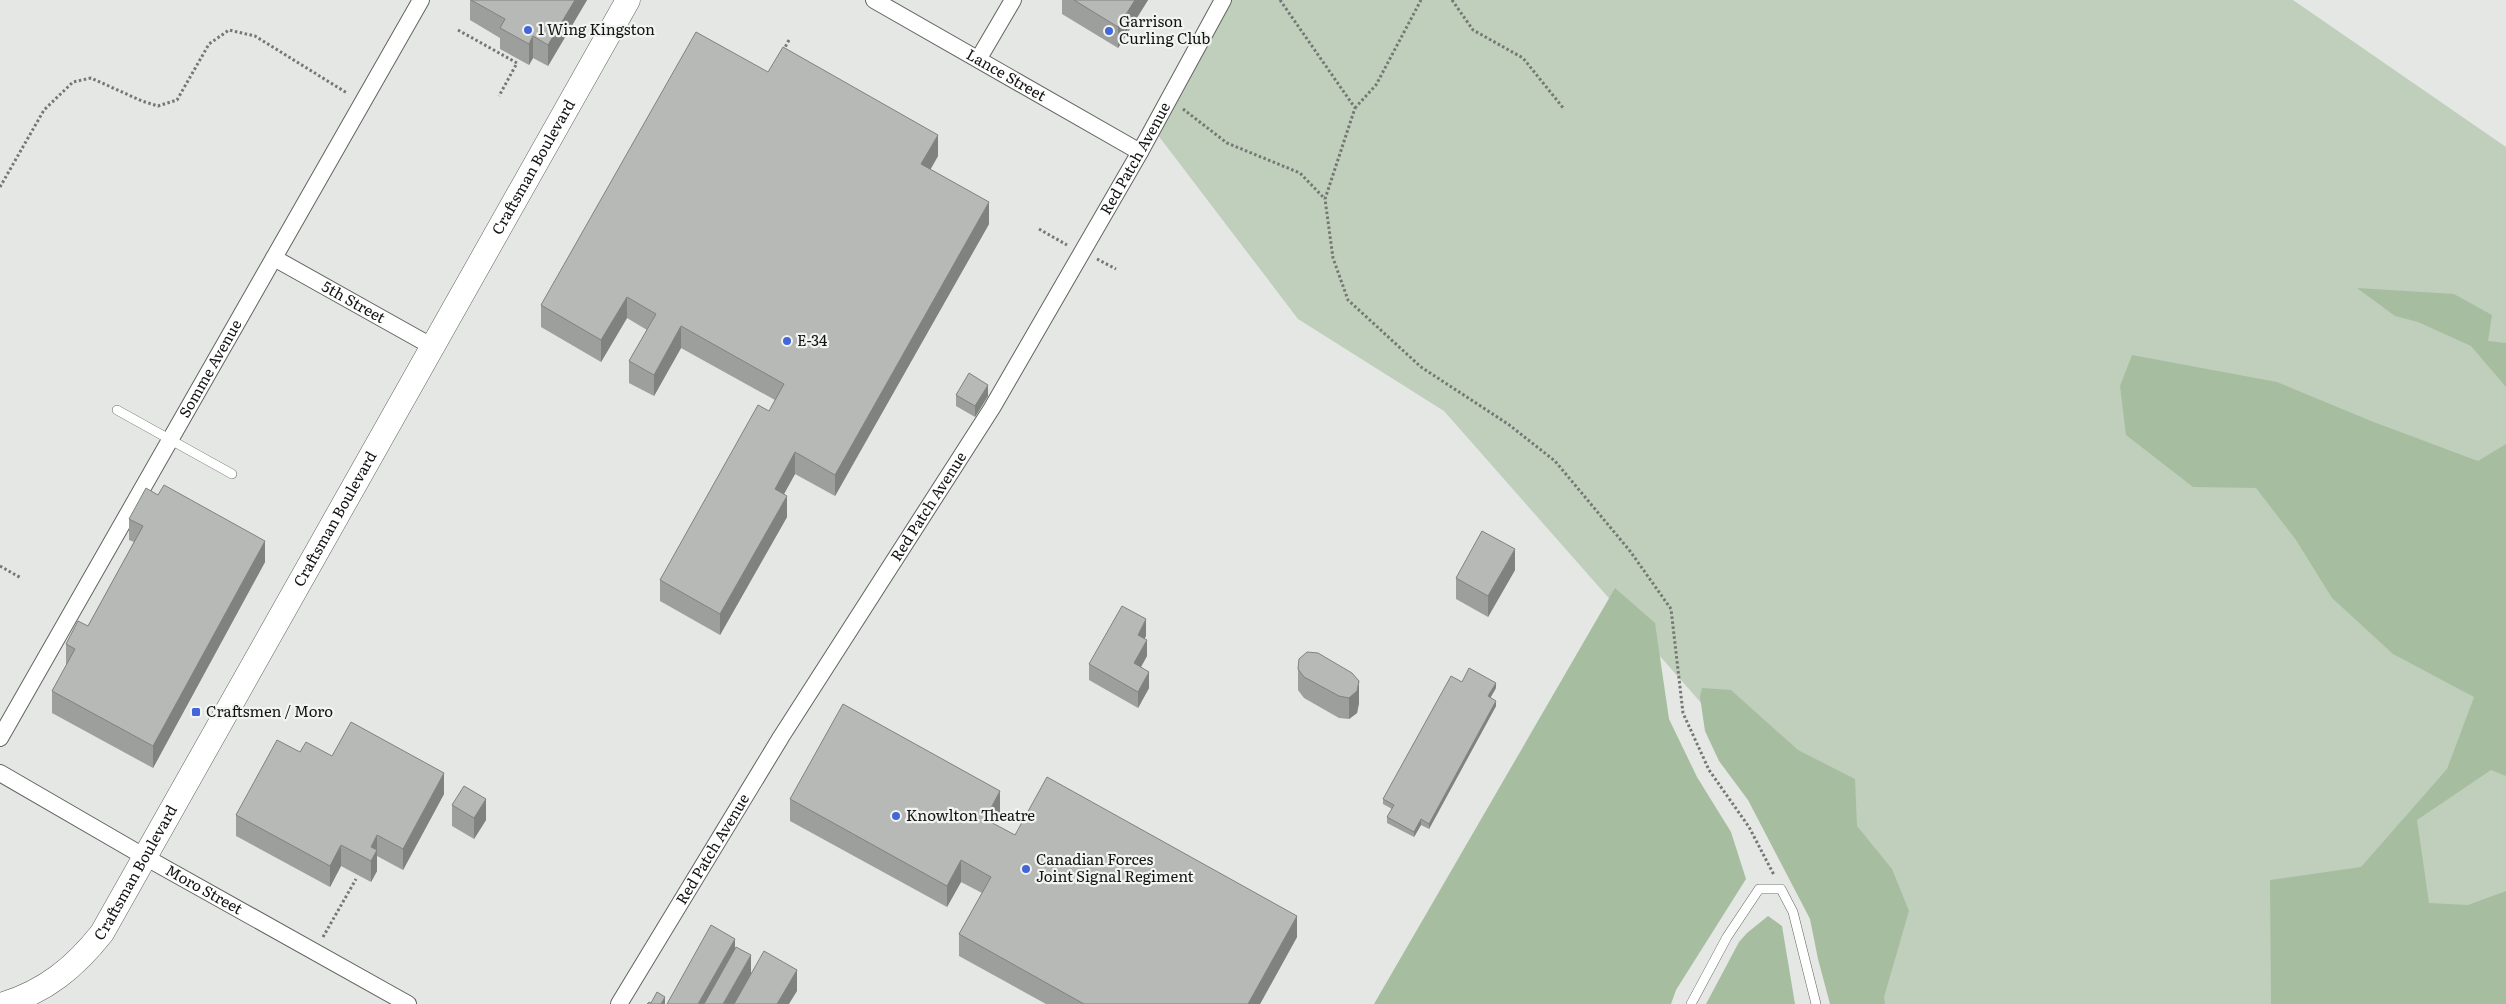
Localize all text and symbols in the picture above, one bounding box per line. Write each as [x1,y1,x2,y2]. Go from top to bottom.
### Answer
place label: Garrison Curling Club [1119,9,1210,49]
place label: 1 Wing Kingston [538,17,655,40]
marker: 1 Wing Kingston [522,24,534,36]
marker: Garrison Curling Club [1103,25,1115,37]
street label: Lance Street [963,42,1051,106]
street label: Craftsman Boulevard [485,95,580,239]
street label: Red Patch Avenue [1093,97,1175,218]
street label: 5th Street [318,274,390,328]
street label: Somme Avenue [172,314,247,422]
place label: E-34 [797,328,827,351]
marker: E-34 [781,335,793,347]
street label: Craftsman Boulevard [287,446,381,590]
street label: Red Patch Avenue [884,446,971,565]
place label: Craftsmen / Moro [206,699,333,722]
marker: Craftsmen / Moro [190,706,202,718]
street label: Red Patch Avenue [669,788,754,908]
street label: Craftsman Boulevard [87,800,182,945]
place label: Knowlton Theatre [906,803,1035,826]
marker: Knowlton Theatre [890,810,902,822]
place label: Canadian Forces Joint Signal Regiment [1036,847,1194,887]
street label: Moro Street [162,858,247,919]
marker: Canadian Forces Joint Signal Regiment [1020,863,1032,875]

